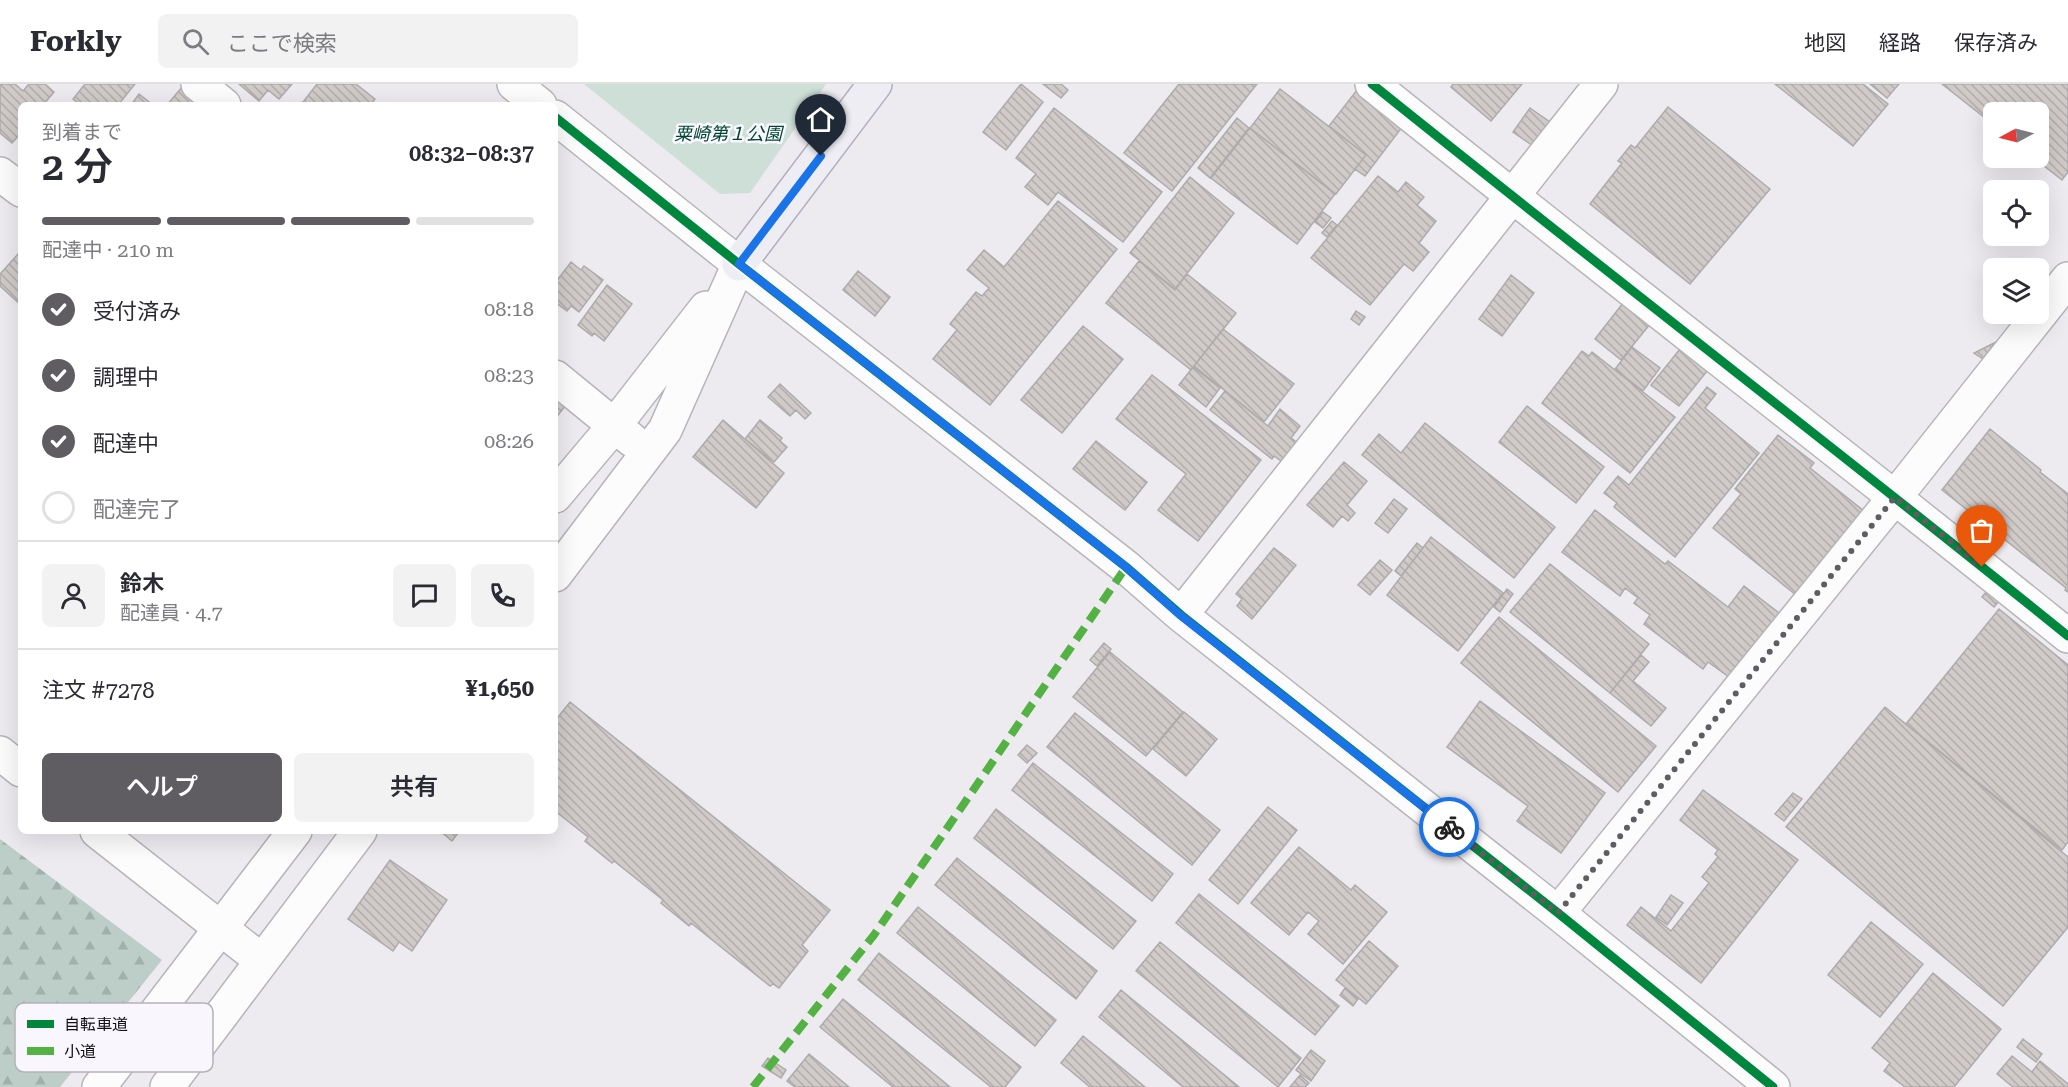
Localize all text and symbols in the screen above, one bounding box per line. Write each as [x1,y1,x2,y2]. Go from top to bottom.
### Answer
search box [158,14,578,68]
text: Forkly [30,25,122,58]
icon: search [179,25,212,58]
text: ここで検索 [227,31,337,56]
text: 地図 [1804,31,1846,55]
text: 経路 [1879,31,1921,55]
text: 保存済み [1954,31,2038,55]
pin [795,94,846,156]
north arrow [1983,102,2049,168]
map controls [1983,102,2049,324]
icon: home [804,103,837,136]
text: 到着まで [42,120,122,144]
park label: 粟崎第１公園 [674,123,785,144]
text: 08:32–08:37 [409,141,534,166]
text: 2 分 [42,144,113,190]
button: locate [1983,180,2049,246]
text: 配達中 · 210 m [42,238,174,262]
button: layers [1983,258,2049,324]
icon: check [42,293,75,326]
text: 08:18 [484,297,534,321]
text: 受付済み [93,299,181,324]
icon: check [42,359,75,392]
text: 08:23 [484,363,534,387]
text: 調理中 [93,365,159,390]
icon: check [42,425,75,458]
text: 08:26 [484,429,534,453]
text: 配達中 [93,431,159,456]
text: 配達完了 [93,497,181,522]
pin [1956,505,2007,567]
icon: bag [1965,514,1998,547]
button: person [42,564,105,627]
button: chat [393,564,456,627]
button: phone [471,564,534,627]
text: 鈴木 [120,571,164,596]
text: 配達員 · 4.7 [120,601,223,625]
text: ¥1,650 [465,676,534,701]
text: 注文 #7278 [42,678,155,703]
button: ヘルプ [42,753,282,822]
button: 共有 [294,753,534,822]
courier [1419,797,1479,857]
icon: bike [1433,811,1466,844]
legend [15,1003,213,1072]
text: 自転車道 [64,1015,128,1034]
text: 小道 [64,1042,96,1061]

